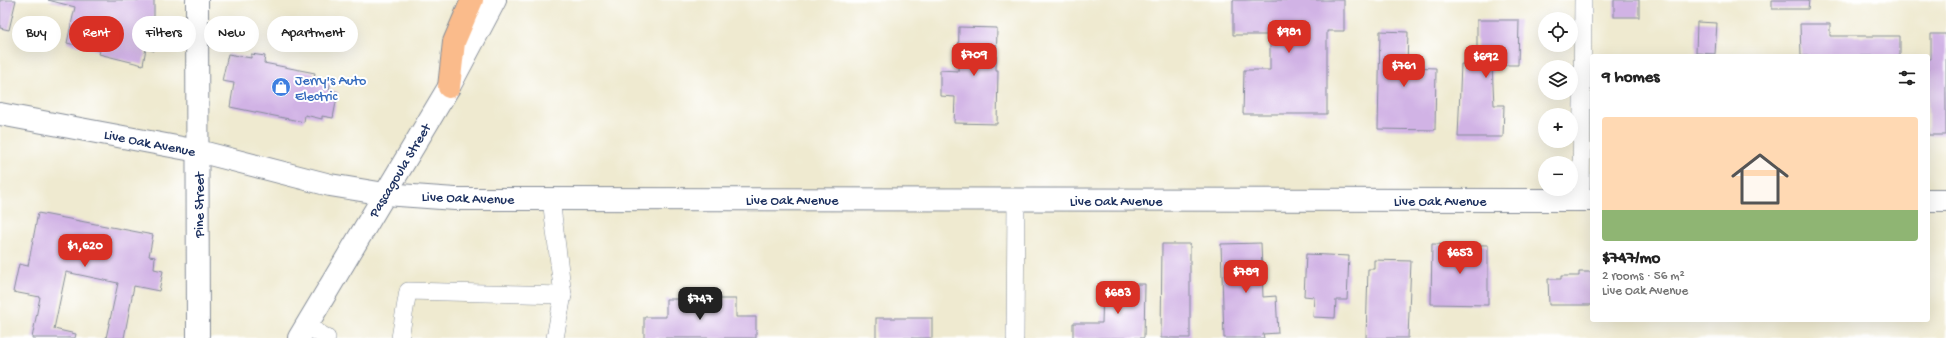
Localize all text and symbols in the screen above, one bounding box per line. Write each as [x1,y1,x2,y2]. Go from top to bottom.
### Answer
map controls [1538,12,1578,196]
button: locate [1538,12,1578,52]
chip: Buy [12,16,61,52]
chip: Rent [69,16,124,52]
chip: Filters [132,16,196,52]
chip: New [204,16,259,52]
chip: Apartment [267,16,358,52]
pin: $981 [1265,20,1313,54]
text: $981 [1277,25,1301,40]
pin: $709 [950,43,998,77]
pin: $692 [1462,45,1510,79]
text: $709 [961,48,987,63]
text: $692 [1473,50,1499,65]
pin: $761 [1380,54,1428,88]
text: $761 [1392,59,1416,74]
button: layers [1538,60,1578,100]
icon: filters [1896,67,1918,89]
text: 9 homes [1602,68,1660,88]
place label: Jerry's Auto Electric [295,73,366,106]
shop icon: Jerry's Auto Electric [270,76,292,98]
button: + [1538,108,1578,148]
street label: Pascagoula Street [366,120,437,222]
street label: Live Oak Avenue [102,127,197,162]
icon: home [1724,143,1796,215]
button: − [1538,156,1578,196]
street label: Pine Street [192,171,209,239]
street label: Live Oak Avenue [421,189,515,210]
street label: Live Oak Avenue [746,193,839,210]
street label: Live Oak Avenue [1070,194,1163,211]
street label: Live Oak Avenue [1394,194,1487,211]
pin: $1,620 [52,234,118,268]
text: $1,620 [67,239,103,254]
pin: $653 [1436,241,1484,275]
text: $653 [1447,246,1473,261]
text: $747/mo [1602,249,1660,269]
pin: $789 [1222,260,1270,294]
text: $789 [1233,265,1259,280]
text: 2 rooms · 56 m² [1602,269,1685,284]
pin: $683 [1094,281,1142,315]
text: Live Oak Avenue [1602,284,1688,299]
text: $683 [1105,286,1131,301]
pin: $747 [676,287,724,321]
text: $747 [687,292,713,307]

